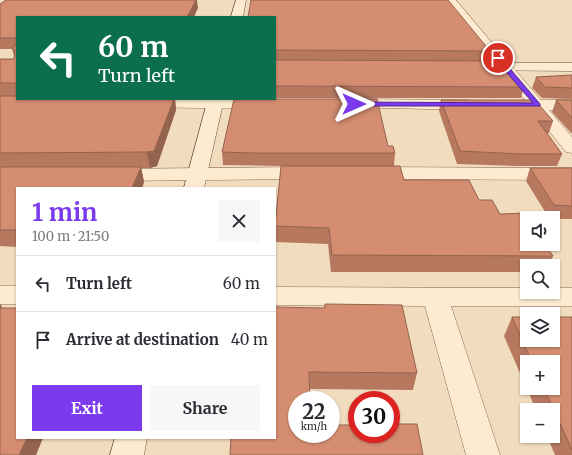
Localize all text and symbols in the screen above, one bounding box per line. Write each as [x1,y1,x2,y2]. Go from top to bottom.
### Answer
text: 60 m [98,29,168,65]
icon: left [32,32,84,84]
pin [481,41,515,75]
icon: arrive [487,47,509,69]
text: Turn left [98,64,175,87]
position arrow [333,83,375,125]
text: 1 min [32,197,97,228]
button: close [218,200,260,242]
map controls [520,211,560,443]
button: sound [520,211,560,251]
text: 100 m · 21:50 [32,228,109,245]
button: search [520,259,560,299]
icon: left [32,273,54,295]
text: Turn left [66,274,132,293]
text: 60 m [223,274,260,293]
button: layers [520,307,560,347]
icon: arrive [32,329,54,351]
text: Arrive at destination [66,330,219,349]
text: 40 m [231,330,268,349]
button: + [520,355,560,395]
button: Exit [32,385,142,431]
button: Share [150,385,260,431]
speed limit sign: 30 [348,391,400,443]
text: 22 [302,399,326,424]
button: − [520,403,560,443]
text: km/h [301,420,327,433]

